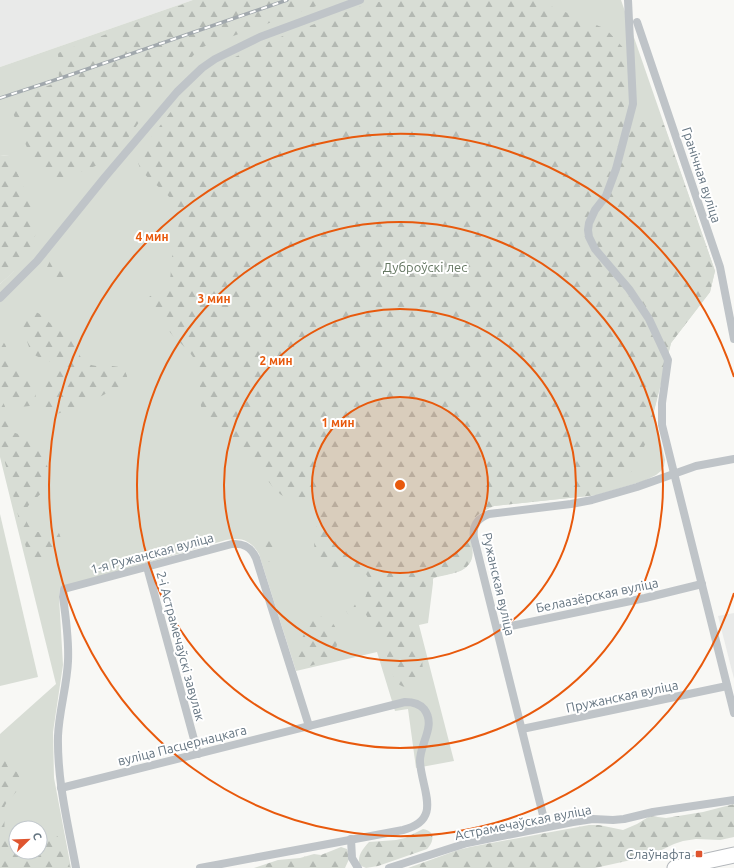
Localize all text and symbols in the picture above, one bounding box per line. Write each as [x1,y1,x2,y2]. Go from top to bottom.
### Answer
street label: Гранічная вуліца [680,125,724,225]
text: 4 мин [135,230,169,243]
park label: Дуброўскі лес [383,260,467,274]
text: 3 мин [197,292,231,305]
text: 2 мин [259,354,293,367]
text: 1 мин [321,416,355,429]
centre of rings [393,478,407,492]
street label: 1-я Ружанская вуліца [89,530,215,576]
street label: Ружанская вуліца [480,531,518,637]
street label: 2-і Астрамечаўскі завулак [154,570,208,723]
street label: Белаазёрская вуліца [535,575,659,615]
street label: Пружанская вуліца [565,677,679,715]
street label: вуліца Пасцернацкага [116,722,248,768]
street label: Астрамечаўская вуліца [454,802,592,842]
north arrow [8,820,48,860]
text: С [30,831,44,842]
place label: Слаўнафта [626,847,691,861]
marker: Слаўнафта [694,849,704,859]

